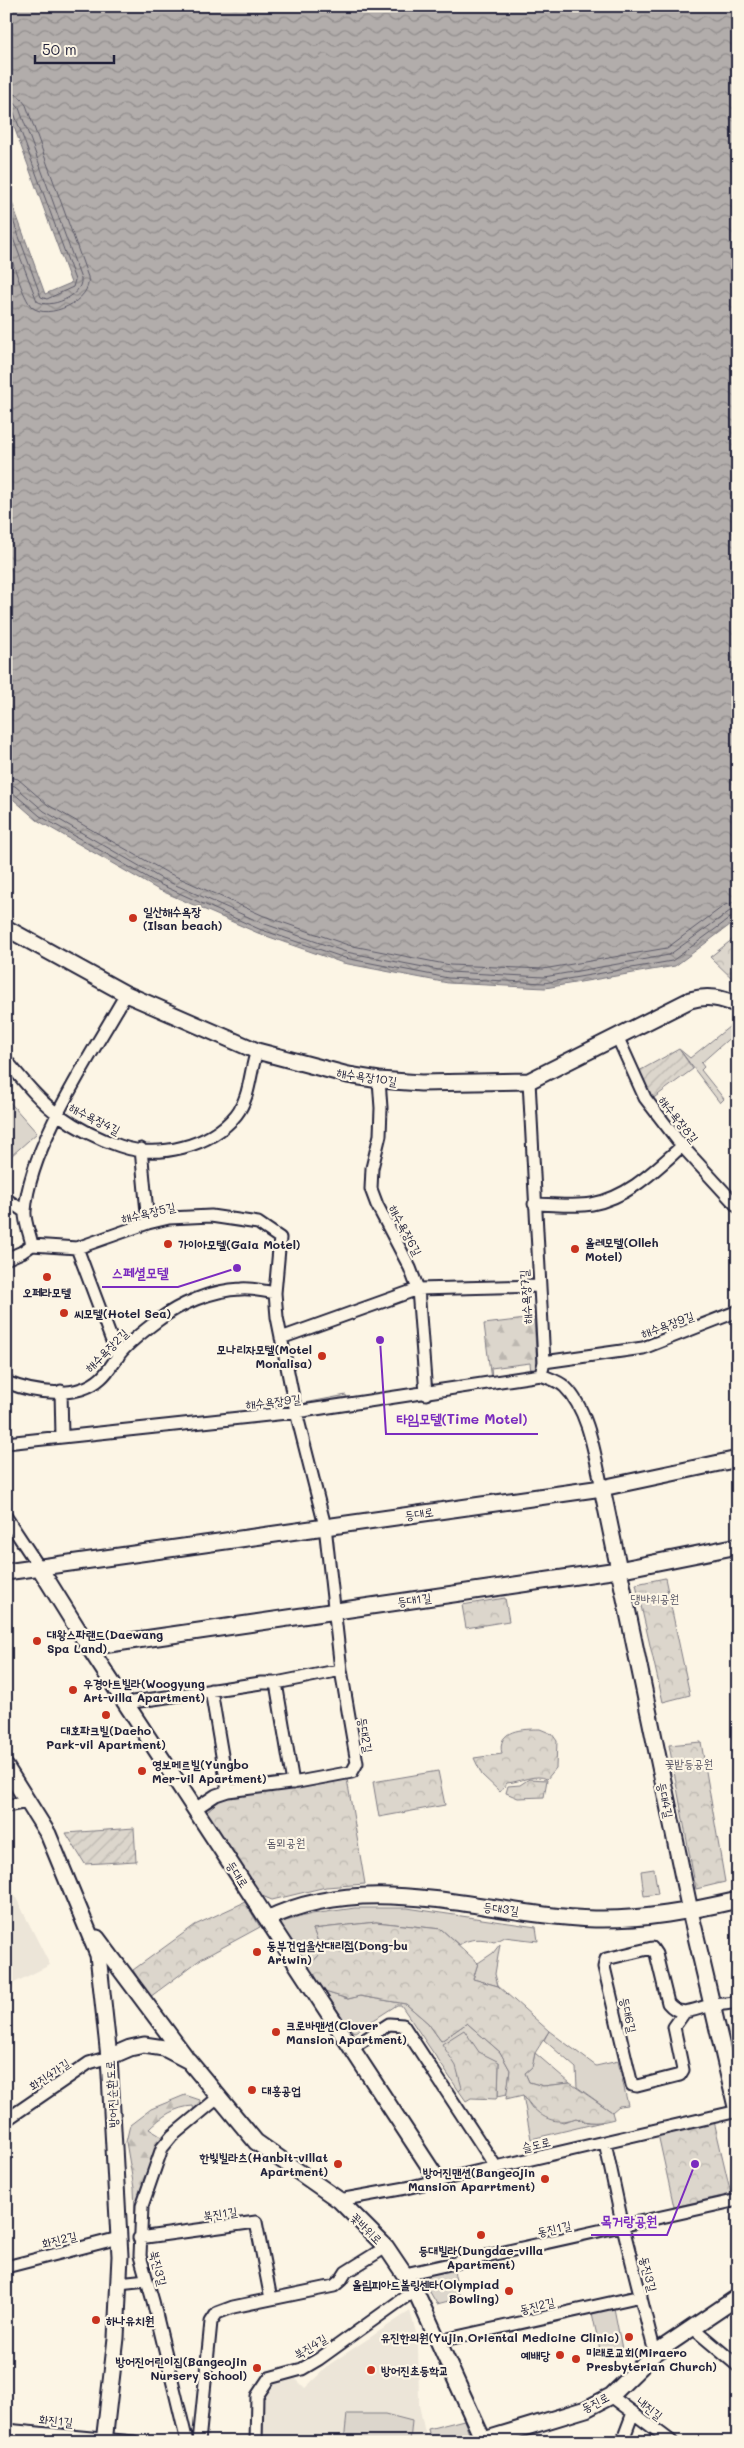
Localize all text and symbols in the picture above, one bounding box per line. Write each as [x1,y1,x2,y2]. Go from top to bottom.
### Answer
scale bar [35,32,114,64]
text: 50 m [42,39,77,59]
place label: 일산해수욕장 (Ilsan beach) [143,903,222,933]
marker: 일산해수욕장 (Ilsan beach) [127,912,139,924]
street label: 해수욕장10길 [336,1063,399,1089]
street label: 해수욕장8길 [656,1092,703,1146]
street label: 해수욕장4길 [67,1098,124,1138]
street label: 해수욕장5길 [119,1198,177,1226]
street label: 해수욕장6길 [386,1202,426,1259]
place label: 올레모텔(Olleh Motel) [585,1234,659,1264]
place label: 가이아모텔(Gaia Motel) [178,1236,300,1252]
marker: 가이아모텔(Gaia Motel) [162,1238,174,1250]
marker: 올레모텔(Olleh Motel) [569,1243,581,1255]
callout: 스페셜모텔 [102,1258,178,1287]
text: 스페셜모텔 [112,1263,169,1282]
street label: 해수욕장7길 [515,1269,535,1325]
marker: 오페라모텔 [41,1271,53,1283]
place label: 오페라모텔 [23,1284,71,1300]
place label: 씨모텔(Hotel Sea) [74,1305,171,1321]
marker: 씨모텔(Hotel Sea) [58,1307,70,1319]
street label: 해수욕장9길 [638,1307,696,1341]
street label: 해수욕장2길 [81,1325,131,1375]
place label: 모나리자모텔(Motel Monalisa) [217,1341,312,1371]
marker: 모나리자모텔(Motel Monalisa) [316,1350,328,1362]
street label: 해수욕장9길 [245,1390,302,1412]
callout: 타임모텔(Time Motel) [386,1405,538,1434]
text: 타임모텔(Time Motel) [396,1409,528,1428]
street label: 등대로 [404,1503,434,1523]
street label: 등대1길 [396,1589,432,1609]
park label: 댕바위공원 [631,1590,679,1606]
place label: 대왕스파랜드(Daewang Spa Land) [46,1626,163,1656]
marker: 대왕스파랜드(Daewang Spa Land) [31,1635,43,1647]
place label: 우경아트빌라(Woogyung Art-villa Apartment) [83,1675,205,1705]
marker: 우경아트빌라(Woogyung Art-villa Apartment) [67,1684,79,1696]
marker: 대호파크빌(Daeho Park-vil Apartment) [100,1709,112,1721]
street label: 등대2길 [355,1716,377,1754]
place label: 대호파크빌(Daeho Park-vil Apartment) [46,1722,166,1752]
park label: 꽃받등공원 [665,1755,713,1771]
place label: 영보메르빌(Yungbo Mer-vil Apartment) [152,1756,267,1786]
marker: 영보메르빌(Yungbo Mer-vil Apartment) [136,1765,148,1777]
street label: 등대4길 [654,1781,678,1820]
park label: 돔뫼공원 [267,1834,305,1850]
street label: 등대로 [223,1857,253,1891]
street label: 등대3길 [482,1898,520,1918]
place label: 동부건업울산대리점(Dong-bu Artwin) [267,1937,408,1967]
marker: 동부건업울산대리점(Dong-bu Artwin) [251,1946,263,1958]
street label: 등대6길 [617,1996,641,2035]
place label: 크로바맨션(Clover Mansion Apartment) [286,2017,407,2047]
marker: 크로바맨션(Clover Mansion Apartment) [270,2026,282,2038]
street label: 화진4가길 [26,2054,73,2093]
street label: 방어진순환도로 [101,2060,121,2128]
place label: 대흥공업 [261,2082,301,2098]
marker: 대흥공업 [246,2084,258,2096]
street label: 슬도로 [520,2133,552,2155]
place label: 한빛빌라츠(Hanbit-villat Apartment) [198,2149,328,2179]
marker: 한빛빌라츠(Hanbit-villat Apartment) [332,2158,344,2170]
place label: 방어진맨션(Bangeojin Mansion Aparrtment) [408,2164,535,2194]
marker: 방어진맨션(Bangeojin Mansion Aparrtment) [539,2173,551,2185]
street label: 북진1길 [202,2203,238,2223]
callout: 목거랑공원 [591,2206,667,2235]
street label: 꽃바위로 [348,2209,386,2247]
text: 목거랑공원 [601,2211,657,2230]
street label: 동진1길 [536,2217,573,2239]
street label: 화진2길 [40,2227,79,2251]
marker: 등대빌라(Dungdae-villa Apartment) [475,2229,487,2241]
place label: 등대빌라(Dungdae-villa Apartment) [419,2242,543,2272]
street label: 북진3길 [147,2249,171,2288]
street label: 동진3길 [637,2255,661,2294]
place label: 올림피아드볼링센타(Olympiad Bowling) [352,2276,499,2306]
marker: 올림피아드볼링센타(Olympiad Bowling) [503,2285,515,2297]
street label: 동진2길 [518,2293,557,2317]
place label: 하나유치원 [106,2312,155,2328]
marker: 하나유치원 [90,2314,102,2326]
place label: 유진한의원(Yujin Oriental Medicine Clinic) [380,2329,619,2345]
street label: 북진4길 [290,2330,330,2362]
marker: 유진한의원(Yujin Oriental Medicine Clinic) [623,2331,635,2343]
place label: 미래로교회(Miraero Presbyterian Church) [586,2344,717,2374]
place label: 예배당 [520,2347,550,2363]
marker: 예배당 [554,2349,566,2361]
place label: 방어진어린이집(Bangeojin Nursery School) [116,2353,247,2383]
marker: 미래로교회(Miraero Presbyterian Church) [570,2353,582,2365]
marker: 방어진어린이집(Bangeojin Nursery School) [251,2362,263,2374]
place label: 방어진초등학교 [381,2362,449,2378]
marker: 방어진초등학교 [365,2364,377,2376]
street label: 동진로 [578,2388,612,2416]
street label: 내진길 [634,2393,667,2423]
street label: 화진1길 [38,2411,74,2429]

